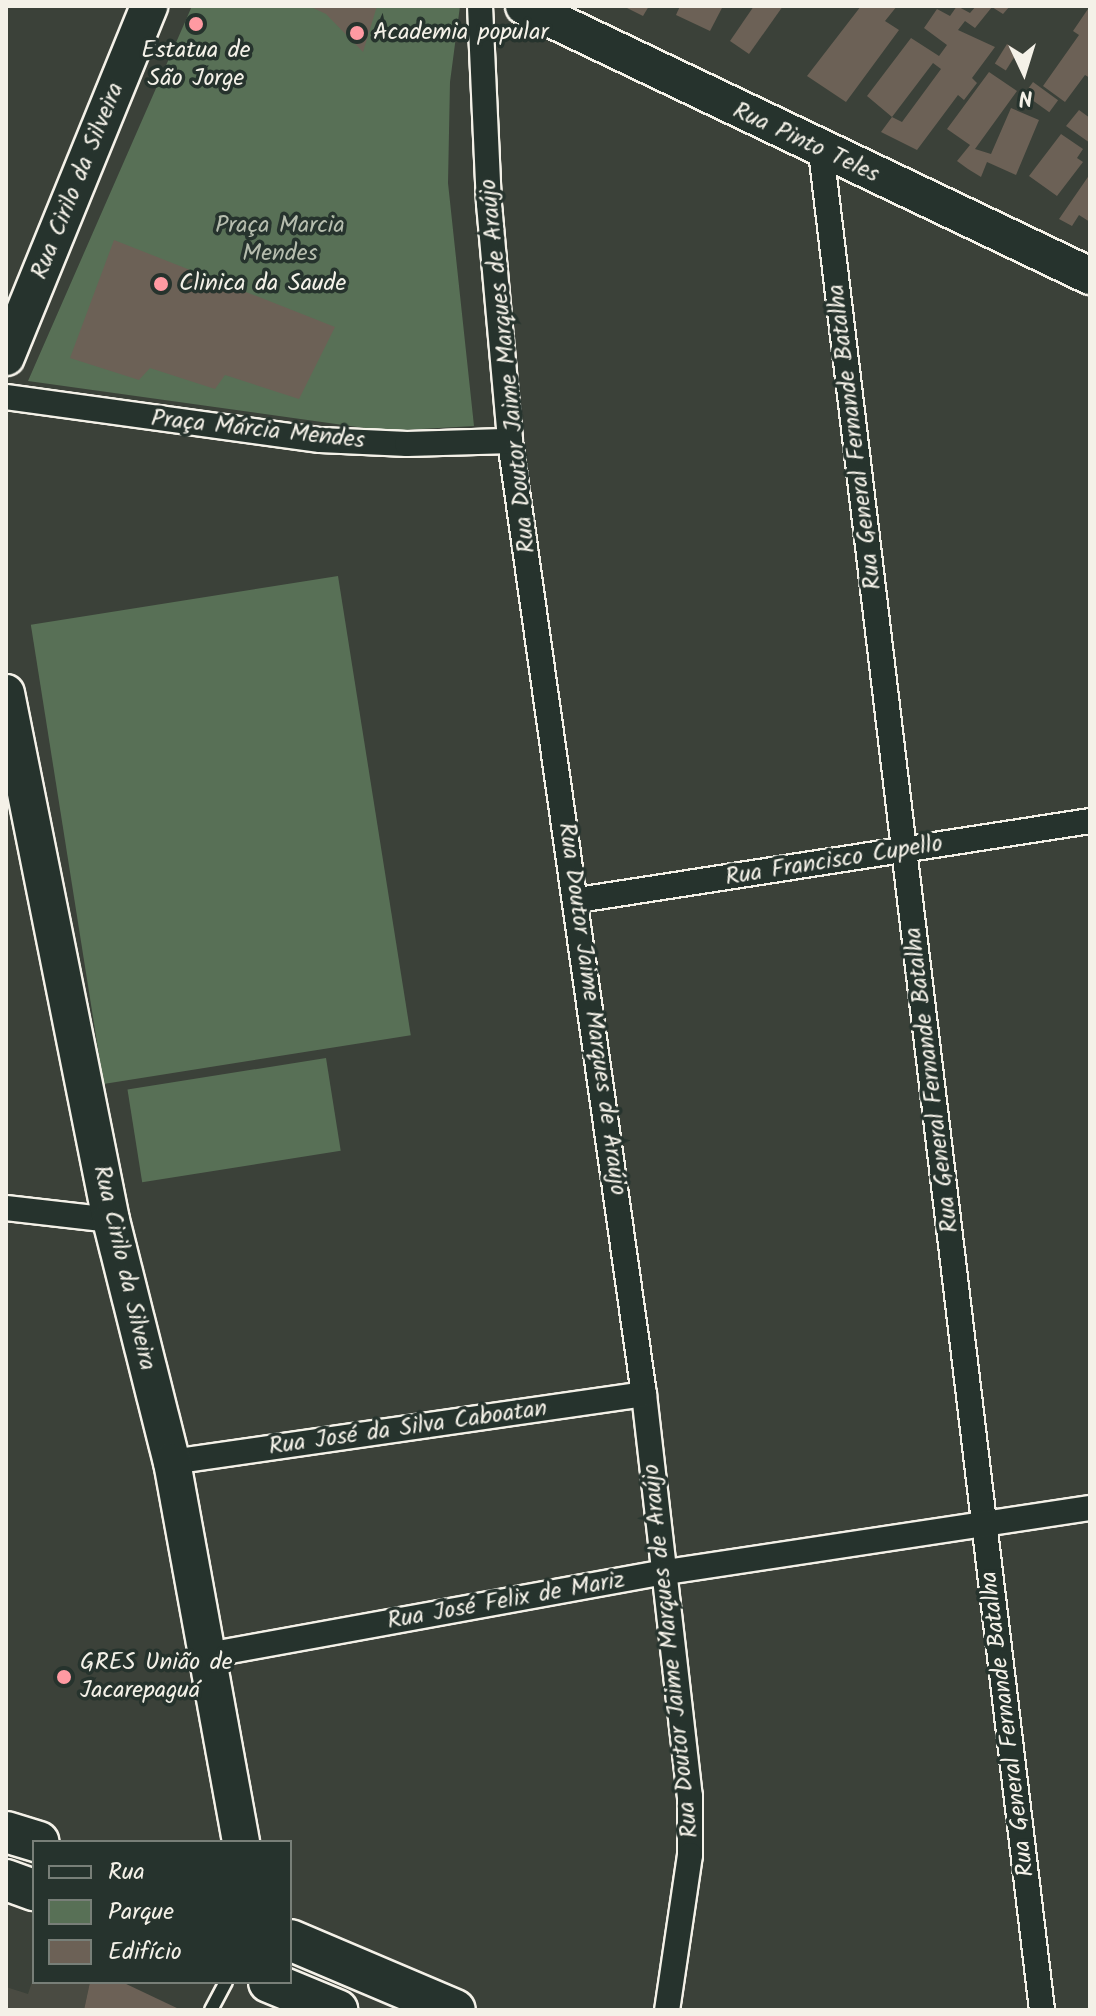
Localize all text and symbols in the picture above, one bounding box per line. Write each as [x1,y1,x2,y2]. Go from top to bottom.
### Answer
marker: Estatua de São Jorge [187,15,205,33]
place label: Academia popular [373,19,548,47]
marker: Academia popular [348,24,366,42]
north arrow [984,32,1064,112]
place label: Estatua de São Jorge [141,37,251,93]
street label: Rua Cirilo da Silveira [25,78,131,284]
text: N [1018,78,1034,114]
street label: Rua Pinto Teles [728,96,884,190]
street label: Rua Doutor Jaime Marques de Araújo [474,177,542,555]
park label: Praça Marcia Mendes [215,212,345,268]
place label: Clinica da Saude [179,270,346,298]
marker: Clinica da Saude [150,273,172,295]
street label: Rua General Fernande Batalha [822,282,888,592]
street label: Praça Márcia Mendes [150,404,366,456]
street label: Rua Doutor Jaime Marques de Araújo [552,821,632,1197]
street label: Rua Francisco Cupello [723,830,945,892]
street label: Rua General Fernande Batalha [899,925,965,1235]
street label: Rua Cirilo da Silveira [86,1163,162,1373]
street label: Rua José da Silva Caboatan [267,1394,549,1462]
street label: Rua Doutor Jaime Marques de Araújo [637,1462,705,1840]
street label: Rua José Felix de Mariz [385,1566,627,1636]
street label: Rua General Fernande Batalha [975,1569,1041,1879]
place label: GRES União de Jacarepaguá [80,1649,233,1705]
marker: GRES União de Jacarepaguá [55,1668,73,1686]
legend [32,1840,292,1984]
text: Rua [108,1853,145,1892]
text: Parque [108,1893,174,1932]
text: Edifício [108,1933,182,1972]

